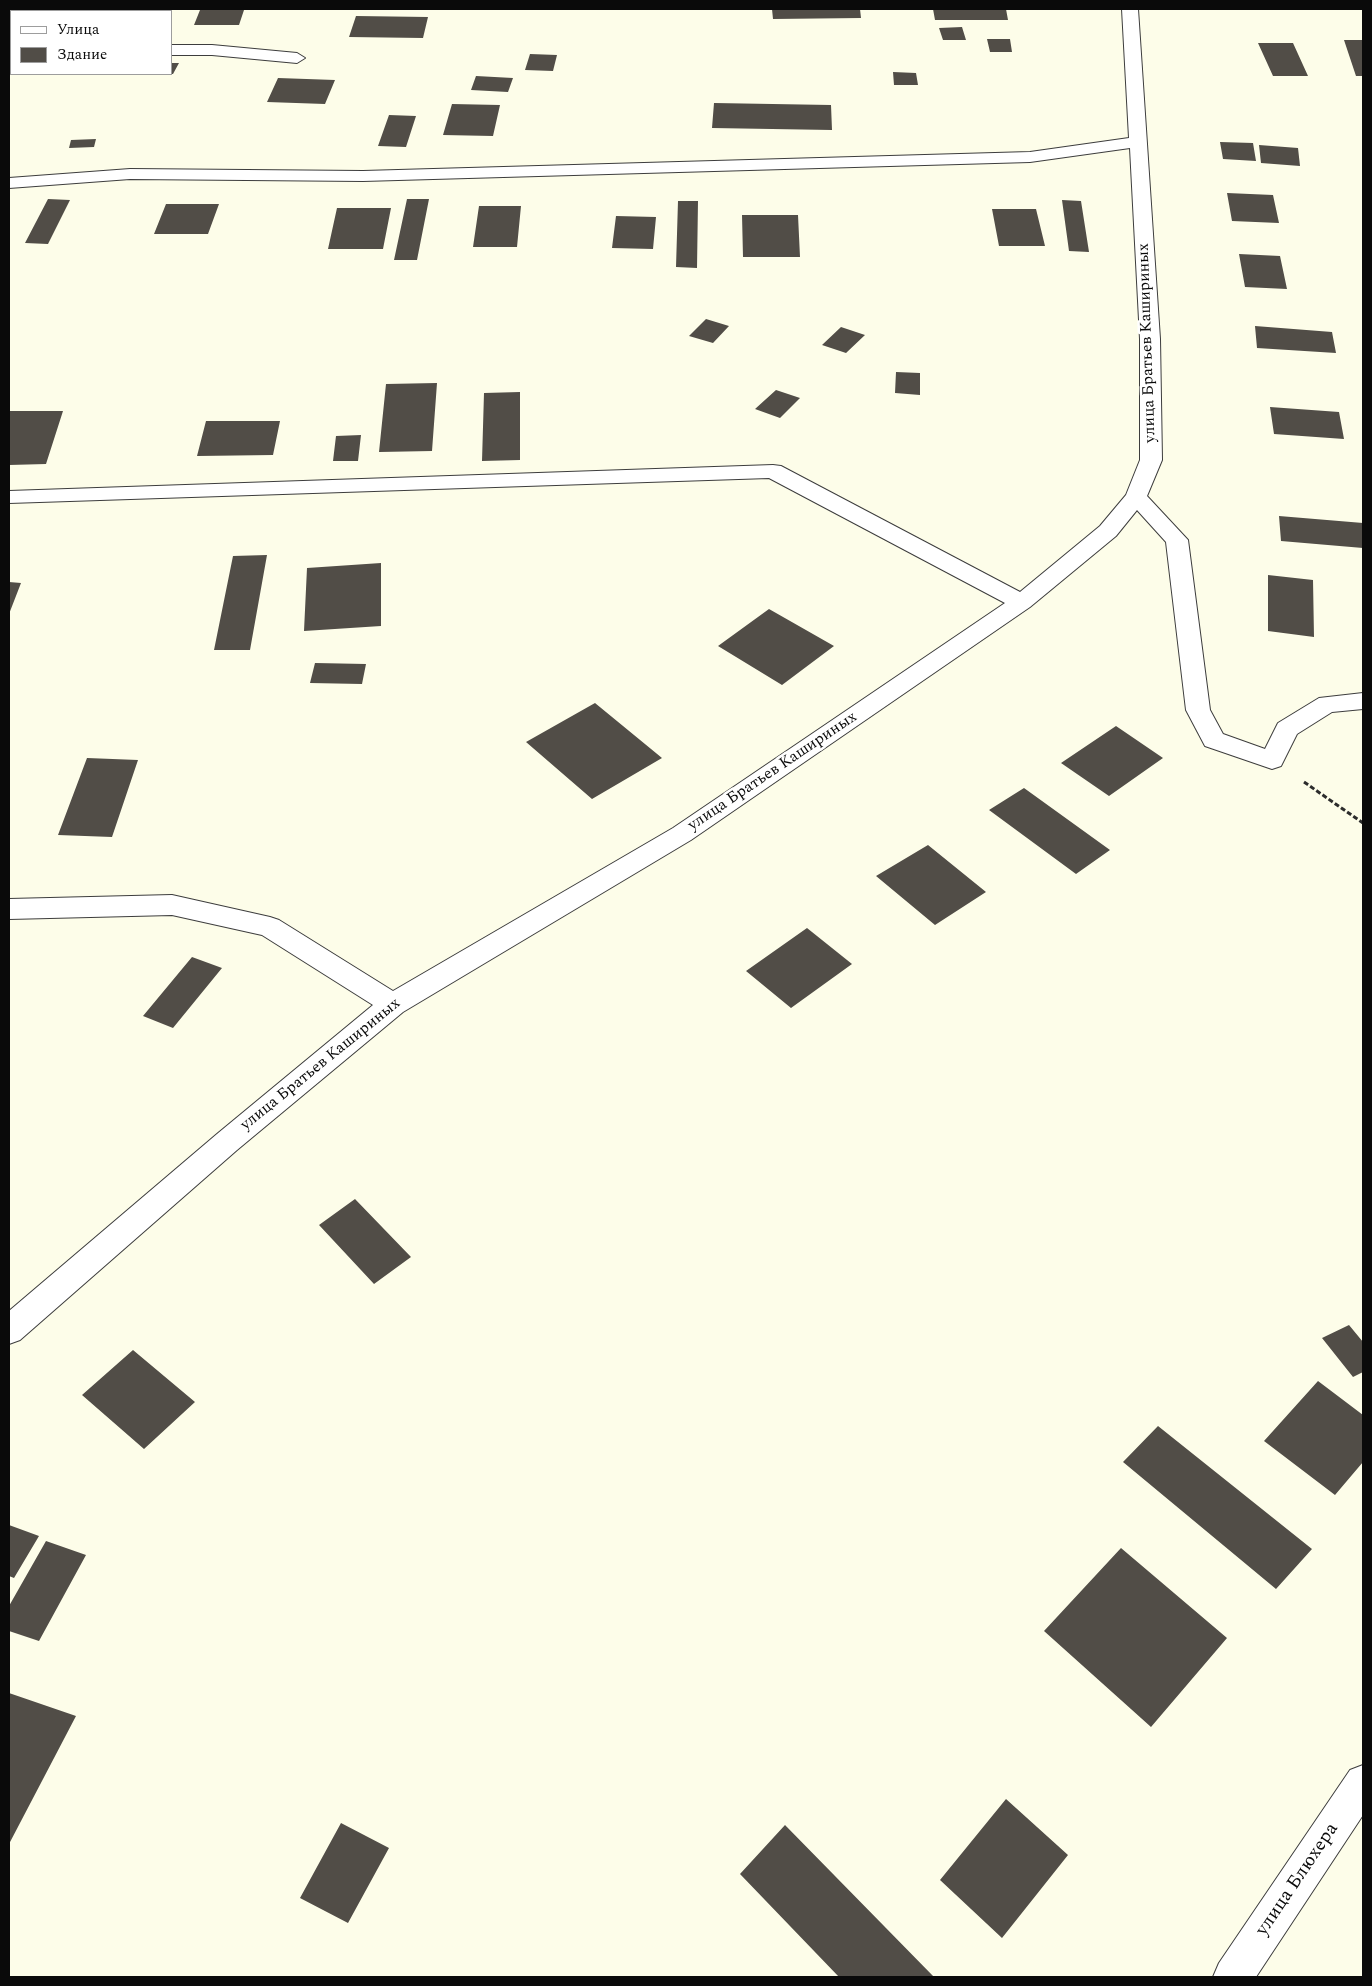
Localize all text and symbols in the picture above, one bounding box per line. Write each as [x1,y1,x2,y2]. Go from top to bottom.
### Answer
legend [10,10,172,75]
text: Улица [57,18,99,41]
text: Здание [57,43,107,66]
street label: улица Братьев Кашириных [1135,243,1161,443]
street label: улица Братьев Кашириных [685,708,861,836]
street label: улица Братьев Кашириных [237,995,405,1135]
street label: улица Блюхера [1252,1819,1344,1941]

